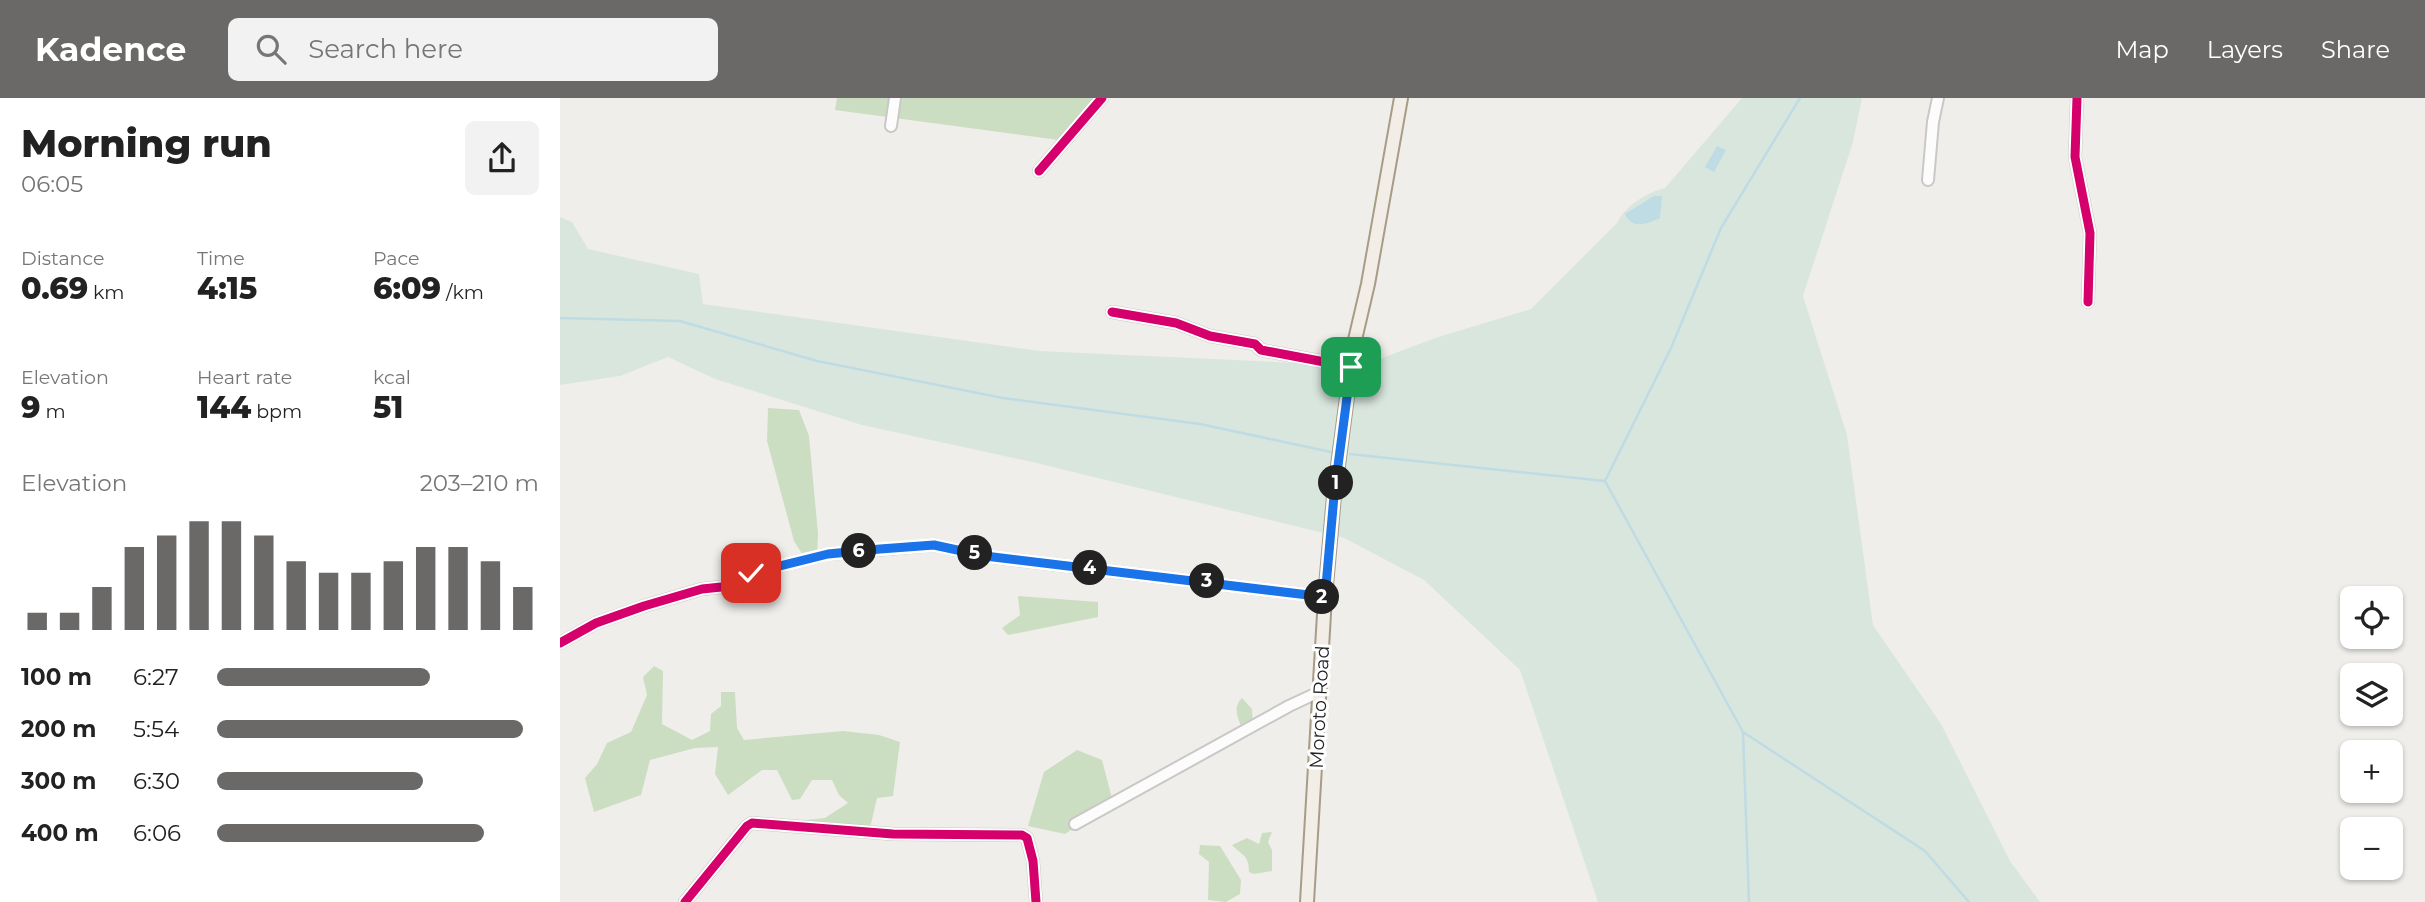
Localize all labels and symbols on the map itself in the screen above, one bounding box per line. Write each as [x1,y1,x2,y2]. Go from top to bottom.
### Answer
pin [1321,337,1381,397]
pin: 1 [1318,466,1354,500]
pin: 6 [842,533,876,568]
pin: 5 [958,536,992,570]
pin [721,543,781,603]
pin: 4 [1072,550,1108,586]
pin: 3 [1190,564,1224,598]
pin: 2 [1304,580,1340,614]
street label: Moroto Road [1305,645,1334,769]

